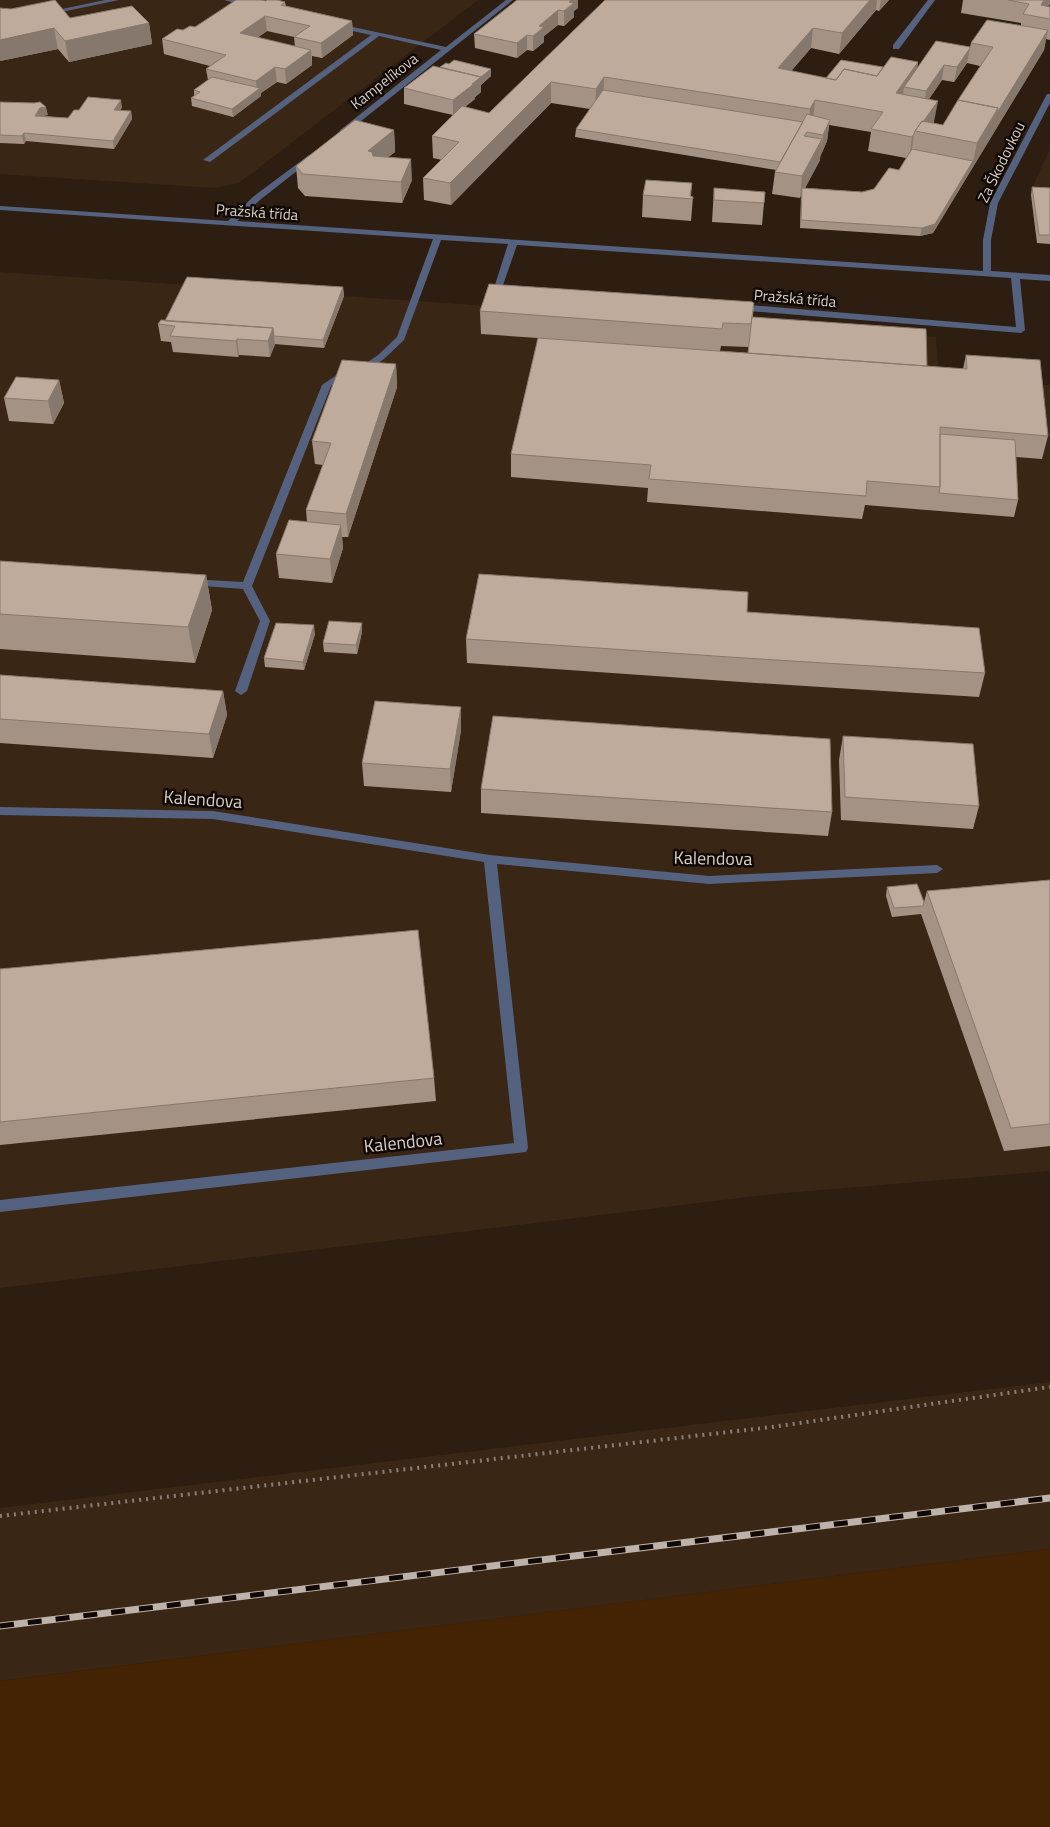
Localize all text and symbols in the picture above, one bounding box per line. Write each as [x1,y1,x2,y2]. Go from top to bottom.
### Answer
street label: Kampelíkova [345,47,423,115]
street label: Za Škodovkou [971,118,1031,206]
street label: Pražská třída [215,198,299,226]
street label: Pražská třída [753,283,838,313]
street label: Kalendova [163,783,243,815]
street label: Kalendova [673,844,753,872]
street label: Kalendova [363,1124,443,1160]

